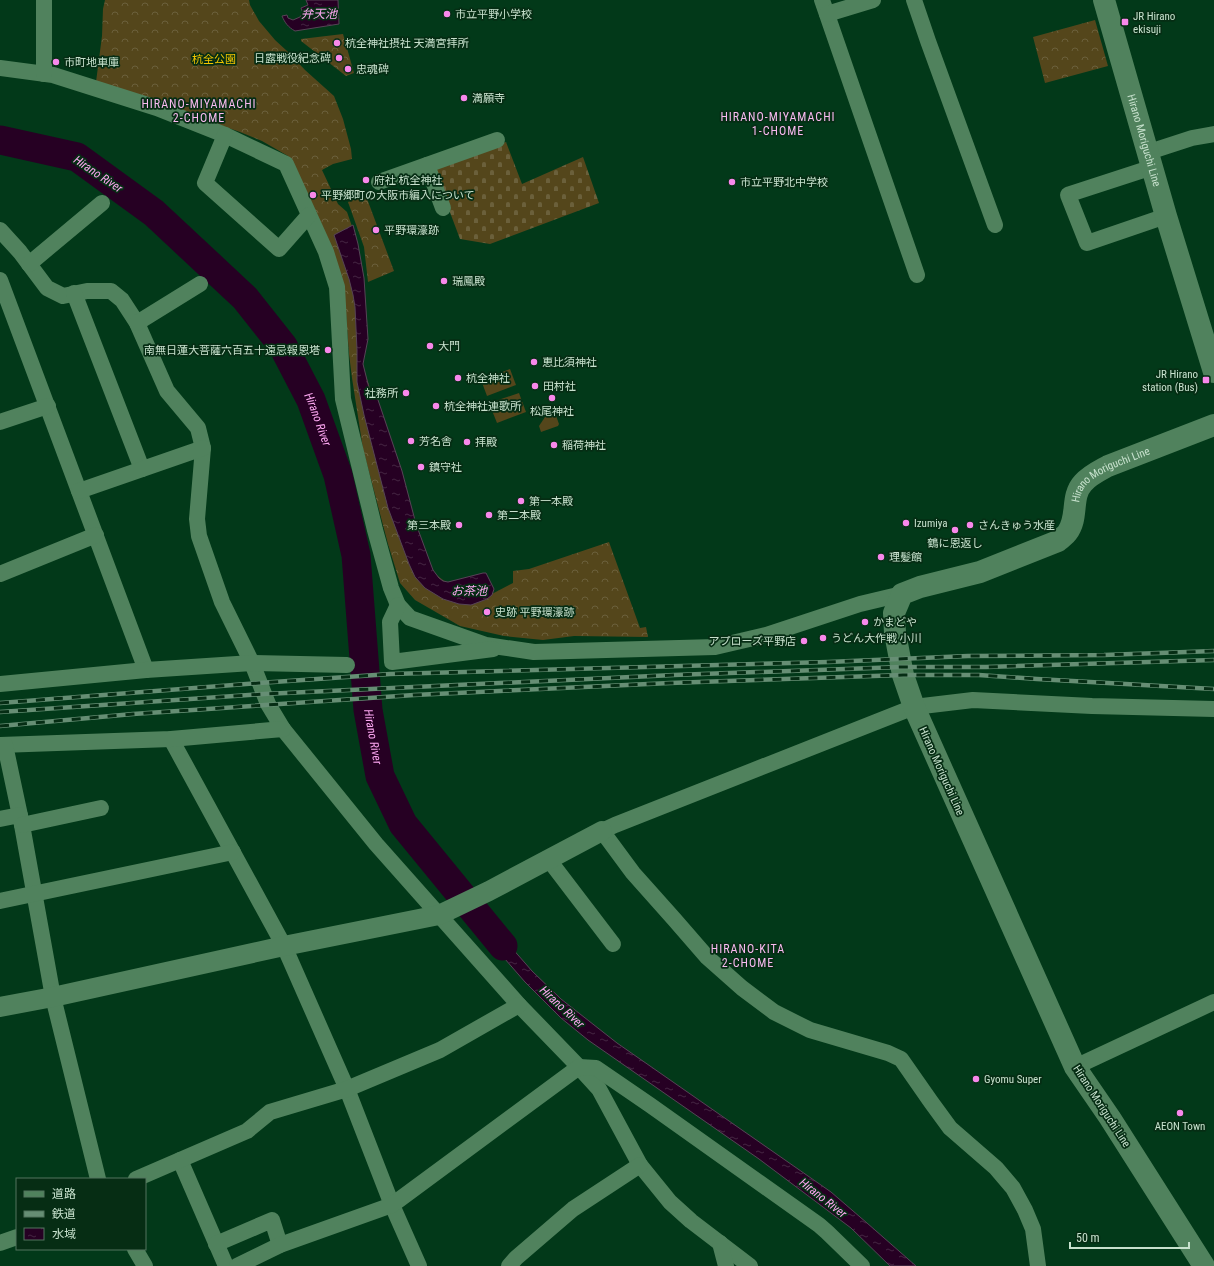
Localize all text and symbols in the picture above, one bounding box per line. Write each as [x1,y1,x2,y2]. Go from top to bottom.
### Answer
water label: 弁天池 [301,7,338,21]
place label: 市立平野小学校 [455,8,532,21]
marker: 市立平野小学校 [442,9,452,19]
place label: JR Hirano ekisuji [1133,10,1176,36]
marker: JR Hirano ekisuji [1120,17,1130,27]
place label: 杭全神社摂社 天満宮拝所 [345,37,470,50]
marker: 杭全神社摂社 天満宮拝所 [332,38,342,48]
place label: 日露戦役紀念碑 [254,52,331,65]
park label: 杭全公園 [192,53,236,66]
marker: 日露戦役紀念碑 [334,53,344,63]
place label: 市町地車庫 [64,56,119,69]
marker: 市町地車庫 [51,57,61,67]
place label: 忠魂碑 [356,63,389,76]
marker: 忠魂碑 [343,64,353,74]
place label: 満願寺 [472,92,505,105]
marker: 満願寺 [459,93,469,103]
street label: Hirano Moriguchi Line [1124,93,1163,188]
district label: HIRANO-MIYAMACHI 2-CHOME [141,97,257,125]
district label: HIRANO-MIYAMACHI 1-CHOME [720,110,836,138]
water label: Hirano River [71,153,125,196]
place label: 府社 杭全神社 [374,174,443,187]
marker: 府社 杭全神社 [361,175,371,185]
place label: 市立平野北中学校 [740,176,828,189]
marker: 市立平野北中学校 [727,177,737,187]
place label: 平野郷町の大阪市編入について [321,189,475,202]
marker: 平野郷町の大阪市編入について [308,190,318,200]
place label: 平野環濠跡 [384,224,439,237]
marker: 平野環濠跡 [371,225,381,235]
place label: 瑞鳳殿 [452,275,485,288]
marker: 瑞鳳殿 [439,276,449,286]
place label: 大門 [438,340,460,353]
marker: 大門 [425,341,435,351]
place label: 南無日蓮大菩薩六百五十遠忌報恩塔 [144,344,320,357]
marker: 南無日蓮大菩薩六百五十遠忌報恩塔 [323,345,333,355]
place label: 恵比須神社 [542,356,597,369]
marker: 恵比須神社 [529,357,539,367]
place label: JR Hirano station (Bus) [1142,368,1198,394]
place label: 杭全神社 [466,372,510,385]
marker: 杭全神社 [453,373,463,383]
marker: JR Hirano station (Bus) [1201,375,1211,385]
place label: 田村社 [543,380,576,393]
marker: 田村社 [530,381,540,391]
place label: 社務所 [365,387,399,400]
marker: 社務所 [401,388,411,398]
water label: Hirano River [301,390,334,448]
marker: 松尾神社 [547,393,557,403]
place label: 杭全神社連歌所 [444,400,522,413]
marker: 杭全神社連歌所 [431,401,441,411]
place label: 松尾神社 [530,405,574,418]
place label: 芳名舎 [419,435,452,448]
marker: 芳名舎 [406,436,416,446]
place label: 拝殿 [475,436,497,449]
marker: 拝殿 [462,437,472,447]
place label: 稲荷神社 [562,439,606,452]
marker: 稲荷神社 [549,440,559,450]
street label: Hirano Moriguchi Line [1069,445,1152,503]
place label: 鎮守社 [429,461,462,474]
marker: 鎮守社 [416,462,426,472]
place label: 第一本殿 [529,495,573,508]
marker: 第一本殿 [516,496,526,506]
place label: 第二本殿 [497,509,541,522]
marker: 第二本殿 [484,510,494,520]
place label: Izumiya [914,517,947,530]
marker: Izumiya [901,518,911,528]
place label: 第三本殿 [407,519,451,532]
place label: さんきゅう水産 [978,519,1055,532]
marker: 第三本殿 [454,520,464,530]
marker: さんきゅう水産 [965,520,975,530]
marker: 鶴に恩返し [950,525,960,535]
place label: 鶴に恩返し [928,537,983,550]
place label: 理髪館 [889,551,922,564]
marker: 理髪館 [876,552,886,562]
water label: お茶池 [451,584,488,598]
place label: 史跡 平野環濠跡 [495,606,575,619]
marker: 史跡 平野環濠跡 [482,607,492,617]
place label: かまどや [873,616,917,629]
marker: かまどや [860,617,870,627]
place label: うどん大作戦 小川 [831,632,922,645]
marker: うどん大作戦 小川 [818,633,828,643]
place label: アプローズ平野店 [709,635,796,648]
marker: アプローズ平野店 [799,636,809,646]
water label: Hirano River [361,708,385,766]
street label: Hirano Moriguchi Line [916,725,967,817]
district label: HIRANO-KITA 2-CHOME [711,942,785,970]
water label: Hirano River [537,983,587,1031]
street label: Hirano Moriguchi Line [1070,1063,1133,1150]
place label: Gyomu Super [984,1073,1042,1086]
marker: Gyomu Super [971,1074,981,1084]
marker: AEON Town [1175,1108,1185,1118]
place label: AEON Town [1155,1120,1205,1133]
water label: Hirano River [797,1175,850,1221]
legend [16,1178,146,1250]
text: 道路 [52,1187,76,1201]
text: 鉄道 [52,1207,76,1221]
scale bar [1070,1224,1189,1250]
text: 水域 [52,1227,76,1241]
text: 50 m [1076,1231,1100,1245]

